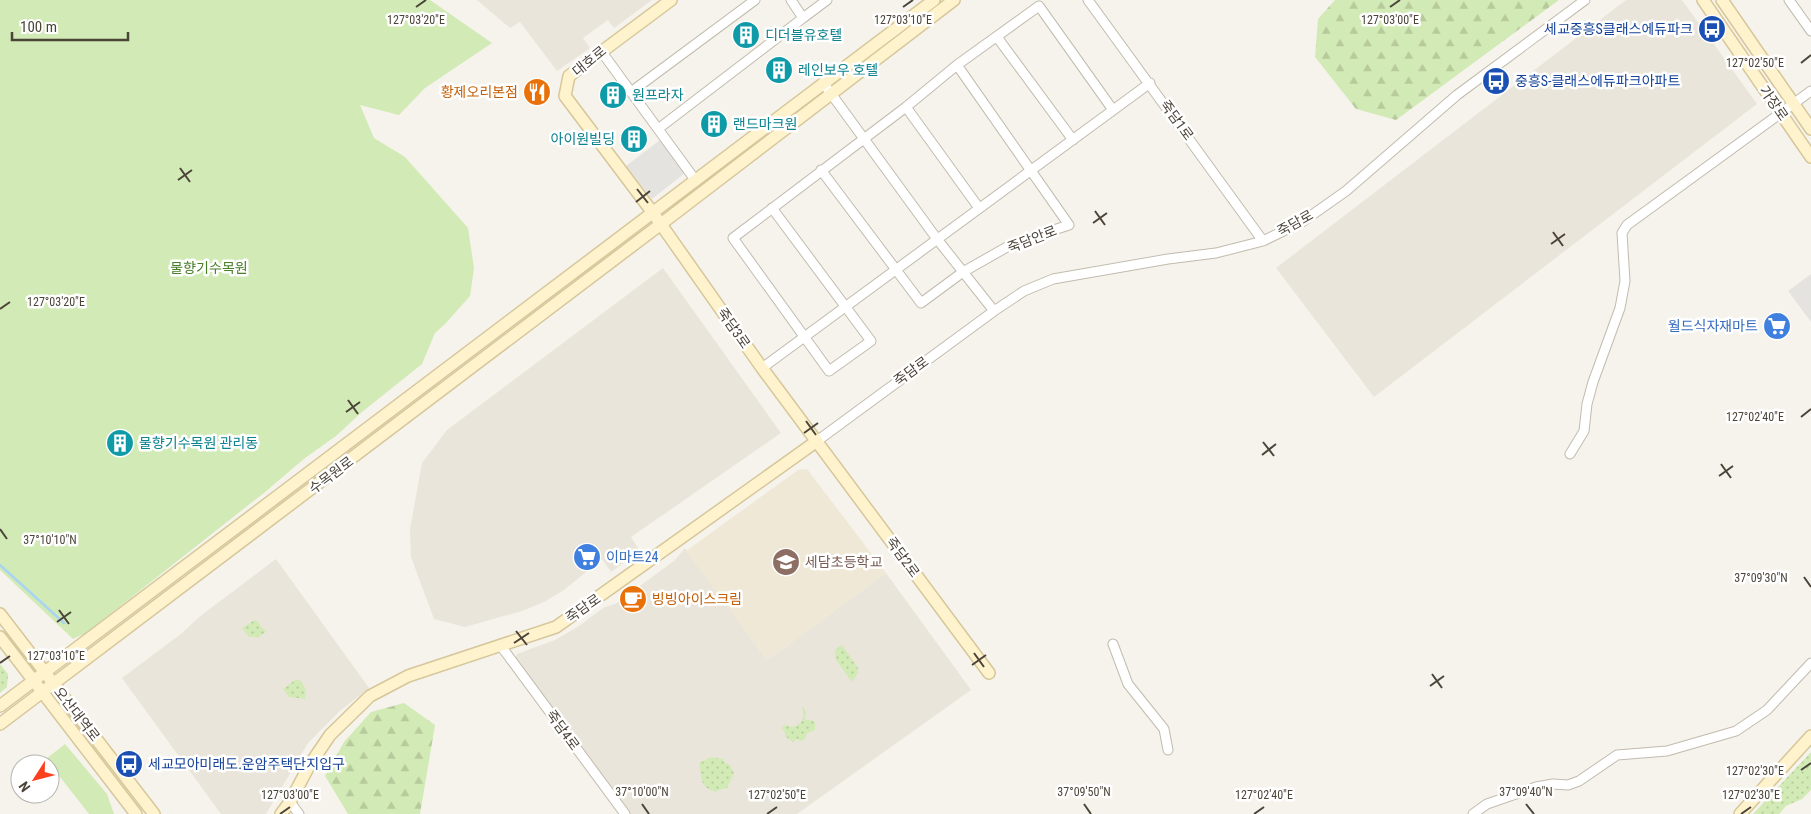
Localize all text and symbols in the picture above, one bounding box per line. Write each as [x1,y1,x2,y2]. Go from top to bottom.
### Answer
scale bar [12,10,129,42]
text: 127°03'20"E [387,13,445,27]
text: 127°03'10"E [874,13,932,27]
text: 127°03'00"E [1361,13,1419,27]
bus stop icon: 세교중흥S클래스에듀파크 [1697,14,1727,44]
text: 100 m [20,18,57,36]
building icon: 디더블유호텔 [731,20,761,50]
place label: 세교중흥S클래스에듀파크 [1544,21,1693,37]
place label: 디더블유호텔 [765,27,842,43]
street label: 대호로 [569,43,609,79]
building icon: 레인보우 호텔 [764,55,794,85]
text: 127°02'50"E [1726,56,1784,70]
place label: 레인보우 호텔 [798,62,879,78]
bus stop icon: 중흥S-클래스에듀파크아파트 [1481,66,1511,96]
place label: 중흥S-클래스에듀파크아파트 [1515,73,1680,89]
restaurant icon: 황제오리본점 [522,77,552,107]
building icon: 원프라자 [598,80,628,110]
street label: 가장로 [1756,83,1792,124]
place label: 황제오리본점 [441,84,518,100]
place label: 원프라자 [632,87,684,103]
street label: 죽담1로 [1157,97,1197,143]
building icon: 랜드마크원 [699,109,729,139]
place label: 랜드마크원 [733,116,797,132]
building icon: 아이원빌딩 [619,124,649,154]
place label: 아이원빌딩 [551,131,615,147]
street label: 죽담로 [1274,207,1316,239]
street label: 죽담안로 [1005,222,1059,256]
park label: 물향기수목원 [170,260,248,276]
text: 127°03'20"E [27,295,85,309]
street label: 죽담3로 [714,305,754,351]
supermarket icon: 월드식자재마트 [1762,311,1792,341]
place label: 월드식자재마트 [1668,318,1758,334]
street label: 죽담로 [891,353,931,389]
text: 127°02'40"E [1726,410,1784,424]
building icon: 물향기수목원 관리동 [105,428,135,458]
place label: 물향기수목원 관리동 [139,435,258,451]
street label: 수목원로 [306,453,356,497]
text: 37°10'10"N [23,533,77,547]
street label: 죽담2로 [883,534,923,580]
supermarket icon: 이마트24 [572,542,602,572]
school or university icon: 세담초등학교 [771,547,801,577]
place label: 이마트24 [606,549,659,565]
place label: 세담초등학교 [805,554,882,570]
text: 37°09'30"N [1734,571,1788,585]
cafe icon: 빙빙아이스크림 [618,584,648,614]
street label: 죽담로 [563,590,604,626]
place label: 빙빙아이스크림 [652,591,742,607]
text: 127°03'10"E [27,649,85,663]
street label: 오산대역로 [51,684,103,744]
street label: 죽담4로 [543,707,583,753]
bus stop icon: 세교모아미래도.운암주택단지입구 [114,749,144,779]
north arrow [10,754,60,804]
place label: 세교모아미래도.운암주택단지입구 [148,756,345,772]
text: 127°02'30"E [1726,764,1784,778]
text: N [15,778,33,795]
text: 37°10'00"N [615,785,669,799]
text: 37°09'50"N [1057,785,1111,799]
text: 37°09'40"N [1499,785,1553,799]
text: 127°03'00"E [261,788,319,802]
text: 127°02'50"E [748,788,806,802]
text: 127°02'40"E [1235,788,1293,802]
text: 127°02'30"E [1722,788,1780,802]

